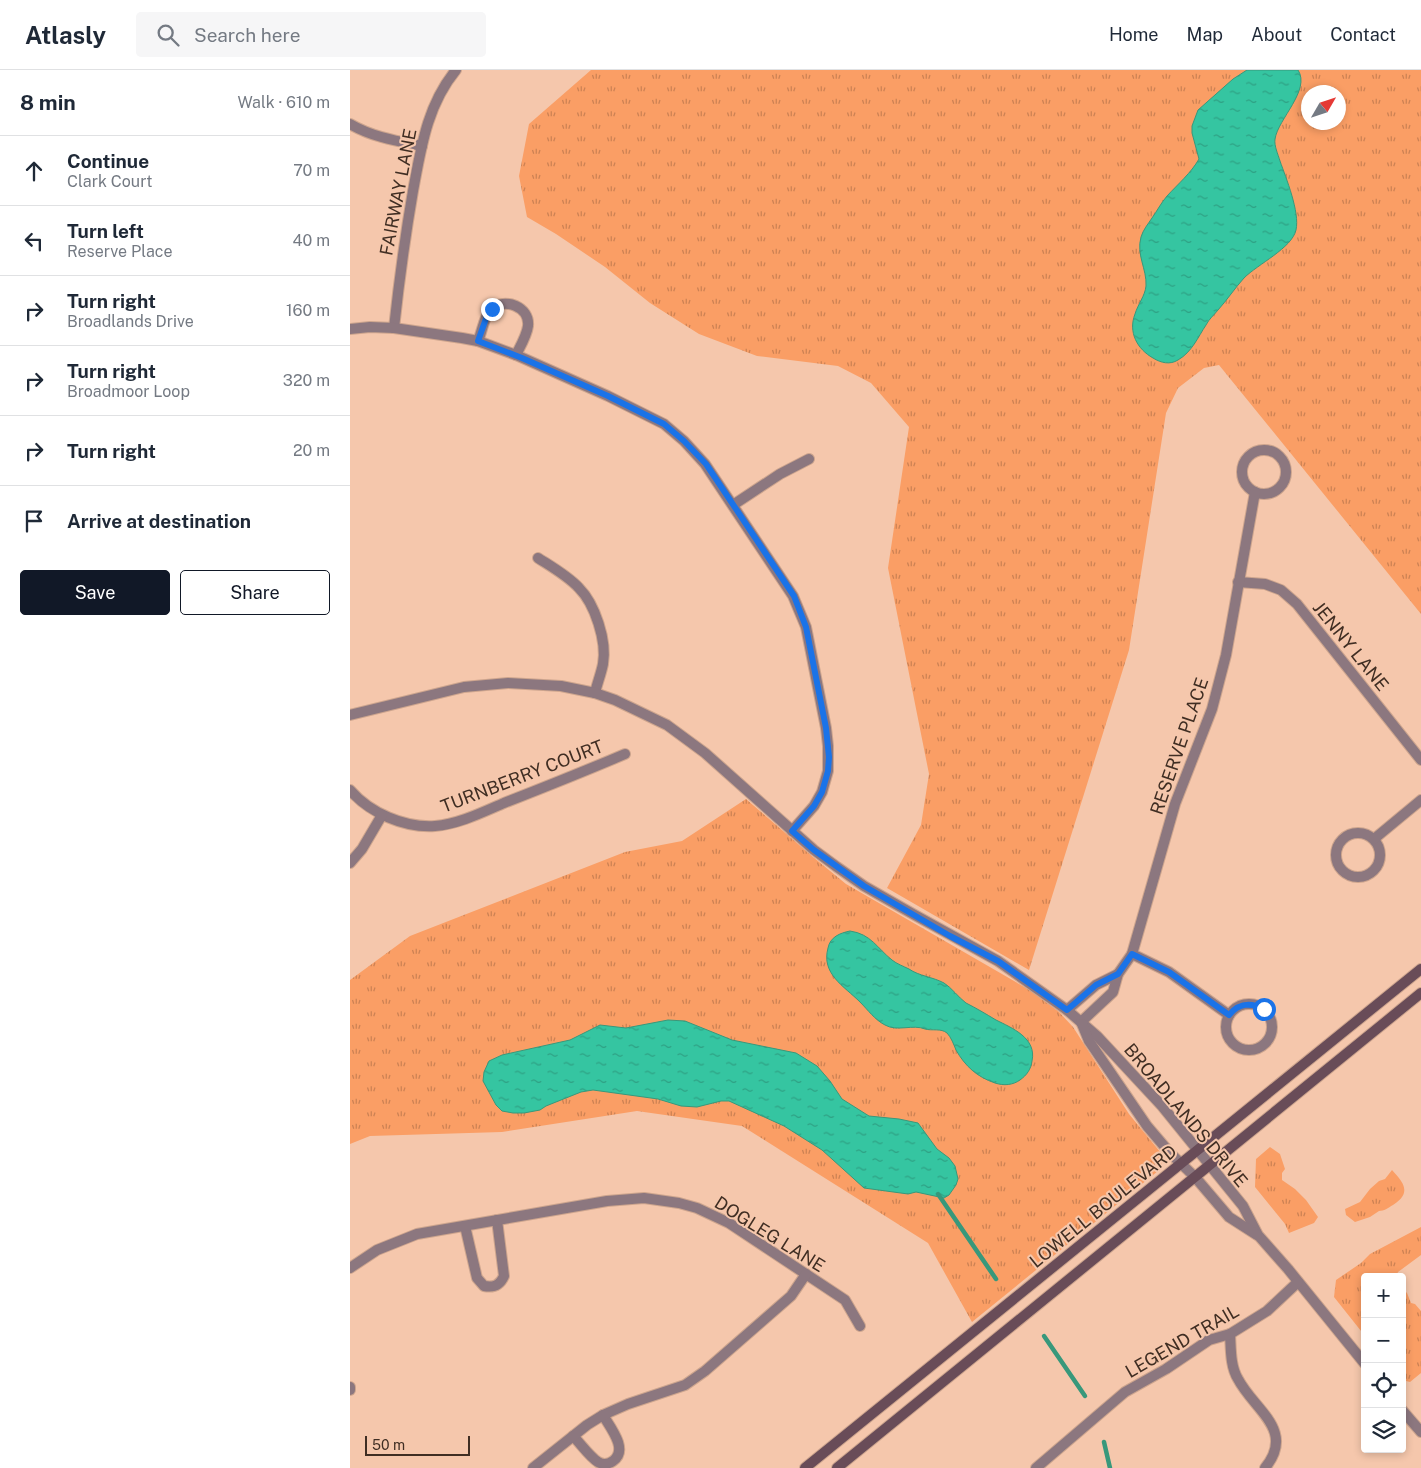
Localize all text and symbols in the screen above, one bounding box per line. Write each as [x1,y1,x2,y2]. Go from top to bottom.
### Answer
search box [136,12,486,57]
text: Atlasly [25,21,106,49]
icon: search [154,21,182,49]
text: Search here [194,24,301,46]
text: Home [1109,24,1159,45]
text: Map [1187,24,1223,45]
text: About [1251,24,1302,45]
text: Contact [1330,24,1396,45]
north arrow [1301,85,1346,130]
text: 8 min [20,90,76,115]
text: Walk · 610 m [238,93,330,112]
street label: FAIRWAY LANE [375,127,421,257]
text: Continue [67,150,149,172]
icon: ahead [20,157,48,185]
text: 70 m [293,161,330,180]
text: Clark Court [67,172,152,191]
text: Turn left [67,220,144,242]
icon: left [20,227,48,255]
text: 40 m [292,231,330,250]
text: Reserve Place [67,242,172,261]
text: Turn right [67,290,156,312]
icon: right [20,297,48,325]
route end [481,298,504,321]
text: 160 m [286,301,330,320]
text: Broadlands Drive [67,312,194,331]
text: Turn right [67,360,156,382]
icon: right [20,367,48,395]
text: 320 m [283,371,330,390]
text: Broadmoor Loop [67,382,190,401]
icon: right [20,437,48,465]
text: Turn right [67,440,156,462]
text: 20 m [293,441,330,460]
icon: arrive [20,507,48,535]
text: Arrive at destination [67,510,251,532]
button: Save [20,570,170,615]
button: Share [180,570,330,615]
street label: JENNY LANE [1309,597,1393,695]
street label: RESERVE PLACE [1146,675,1212,817]
street label: TURNBERRY COURT [438,735,607,817]
route start [1253,998,1276,1021]
street label: BROADLANDS DRIVE [1120,1039,1252,1191]
street label: LOWELL BOULEVARD [1025,1140,1181,1272]
street label: DOGLEG LANE [711,1192,829,1276]
map controls [1361,1273,1406,1453]
button: + [1361,1273,1406,1318]
street label: LEGEND TRAIL [1121,1300,1243,1382]
button: − [1361,1318,1406,1363]
button: locate [1361,1363,1406,1408]
button: layers [1361,1408,1406,1453]
scale bar [365,1433,470,1456]
text: 50 m [372,1437,405,1453]

